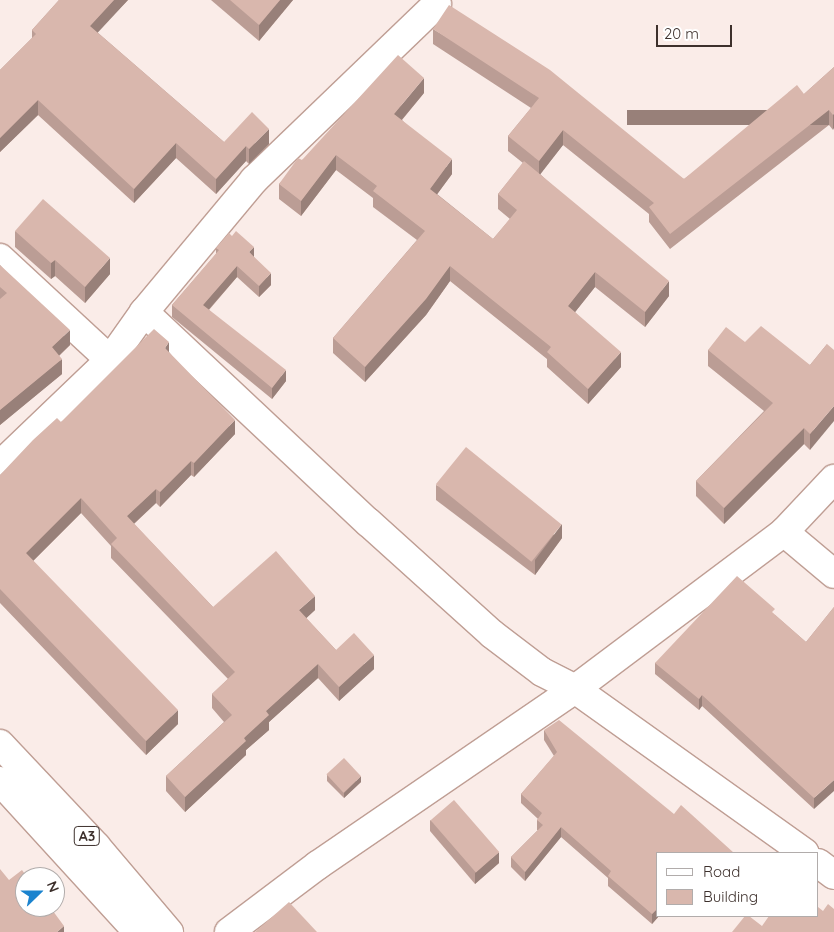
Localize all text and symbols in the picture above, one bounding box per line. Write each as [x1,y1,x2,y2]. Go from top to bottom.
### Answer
scale bar [659,15,735,47]
text: 20 m [664,24,699,43]
road number: A3 [73,824,101,848]
legend [656,852,819,917]
text: Road [703,862,740,881]
north arrow [15,867,65,917]
text: N [43,879,63,895]
text: Building [703,887,758,906]

